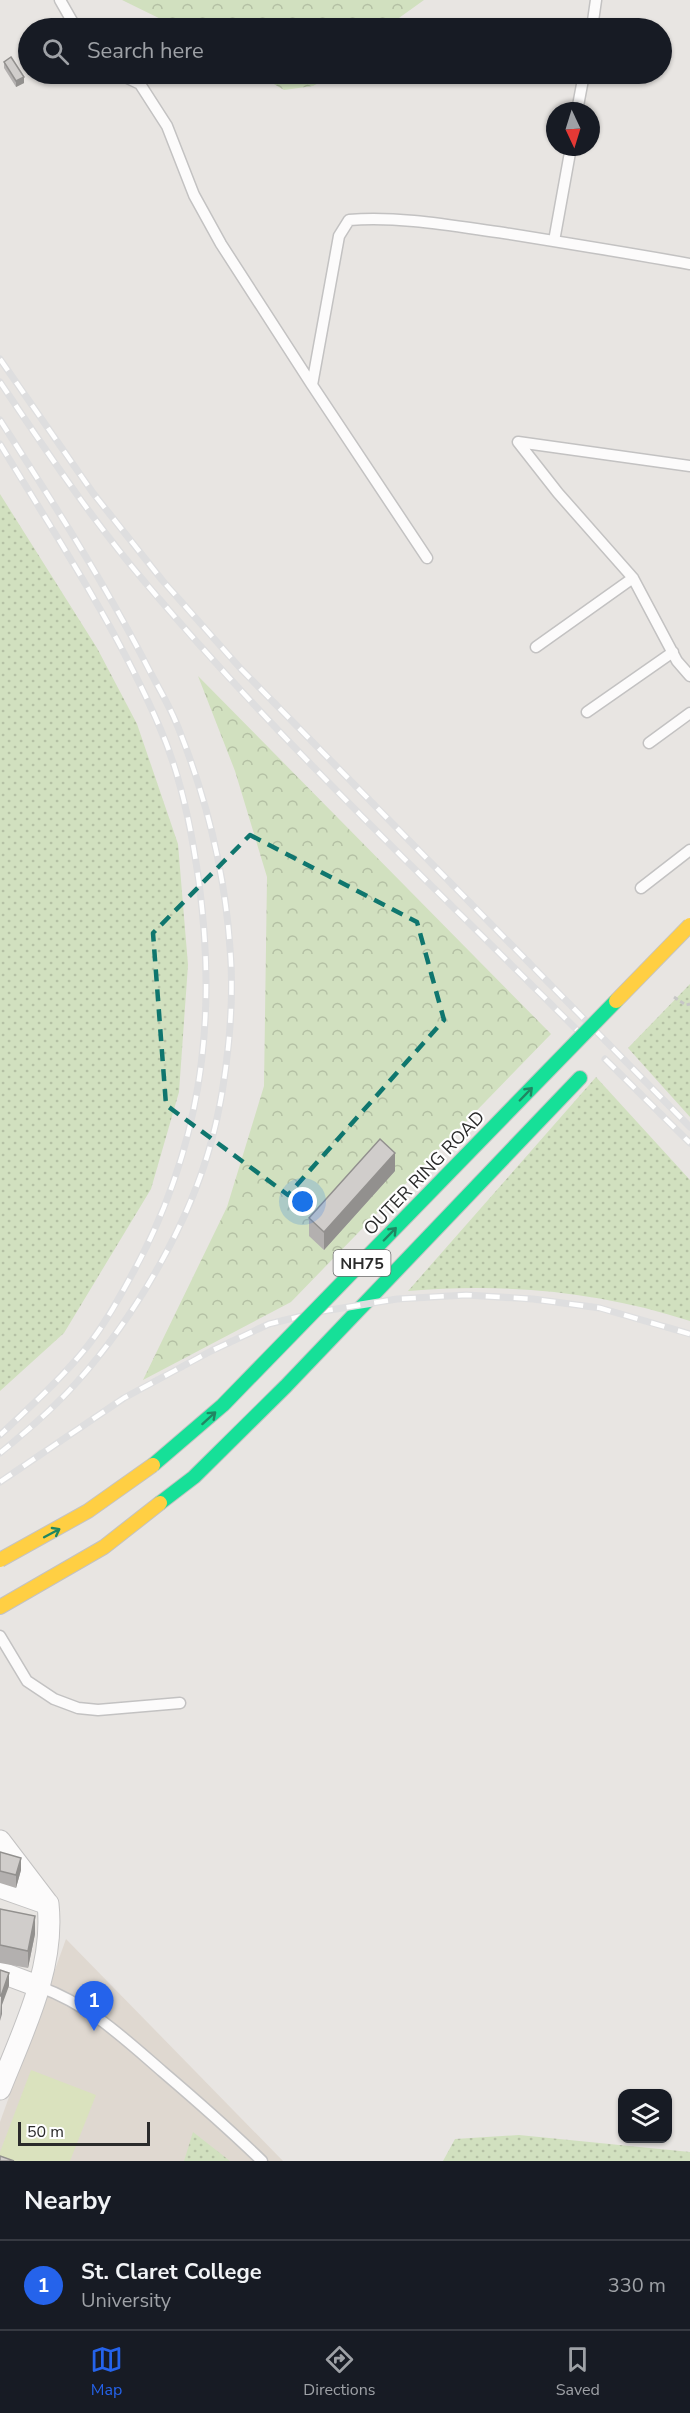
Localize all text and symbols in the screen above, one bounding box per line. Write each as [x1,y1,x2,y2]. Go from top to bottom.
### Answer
search box [18,18,672,84]
icon: search [39,35,72,68]
text: Search here [87,36,204,66]
north arrow [546,102,600,156]
one-way arrow [518,1087,533,1102]
street label: OUTER RING ROAD [358,1105,490,1241]
your location [288,1187,317,1216]
one-way arrow [382,1227,397,1242]
road number: NH75 [334,1250,391,1276]
one-way arrow [201,1411,216,1425]
one-way arrow [42,1527,60,1538]
pin: 1 [74,1982,113,2031]
map controls [618,2089,672,2143]
button: layers [618,2089,672,2143]
scale bar [18,2119,150,2146]
text: 50 m [27,2121,64,2143]
text: Nearby [24,2183,111,2218]
text: St. Claret College [81,2257,262,2287]
text: 1 [38,2272,50,2299]
text: 330 m [608,2272,666,2299]
text: University [81,2287,171,2314]
tab: Map [90,2343,123,2401]
tab: Directions [303,2343,375,2401]
tab: Saved [556,2343,600,2401]

